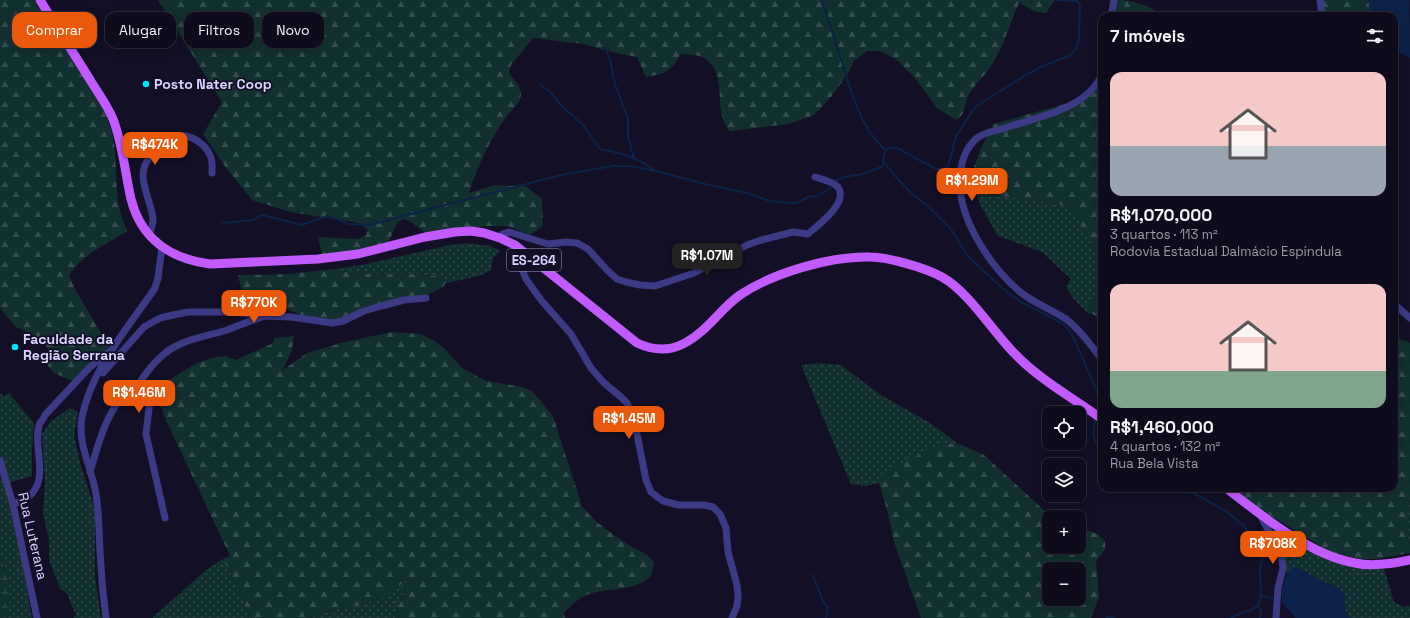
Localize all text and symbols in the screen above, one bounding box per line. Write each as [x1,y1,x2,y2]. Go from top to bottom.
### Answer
chip: Comprar [12,12,97,48]
chip: Alugar [105,12,176,48]
chip: Filtros [184,12,254,48]
chip: Novo [262,12,324,48]
text: 7 imóveis [1110,25,1185,47]
icon: filters [1364,25,1386,47]
place label: Posto Nater Coop [154,75,272,93]
marker: Posto Nater Coop [141,79,151,89]
icon: home [1212,98,1284,170]
pin: R$474K [122,132,188,166]
text: R$474K [132,136,178,153]
pin: R$1.29M [935,168,1009,202]
text: R$1.29M [945,172,999,189]
text: R$1,070,000 [1110,204,1212,226]
text: 3 quartos · 113 m² [1110,226,1218,243]
pin: R$1.07M [670,243,744,277]
text: Rodovia Estadual Dalmácio Espíndula [1110,243,1342,260]
text: R$1.07M [681,247,733,264]
road number: ES-264 [507,249,561,271]
pin: R$770K [221,290,287,324]
text: R$770K [230,294,278,311]
icon: home [1212,310,1284,382]
place label: Faculdade da Região Serrana [23,330,125,364]
marker: Faculdade da Região Serrana [10,342,20,352]
pin: R$1.46M [102,380,176,414]
text: R$1.46M [112,384,166,401]
pin: R$1.45M [592,406,666,440]
map controls [1042,406,1086,606]
button: locate [1042,406,1086,450]
text: R$1.45M [602,410,656,427]
text: R$1,460,000 [1110,416,1214,438]
text: 4 quartos · 132 m² [1110,438,1220,455]
text: Rua Bela Vista [1110,455,1198,472]
button: layers [1042,458,1086,502]
street label: Rua Luterana [14,490,52,582]
button: + [1042,510,1086,554]
pin: R$708K [1240,531,1306,565]
text: R$708K [1249,535,1297,552]
button: − [1042,562,1086,606]

